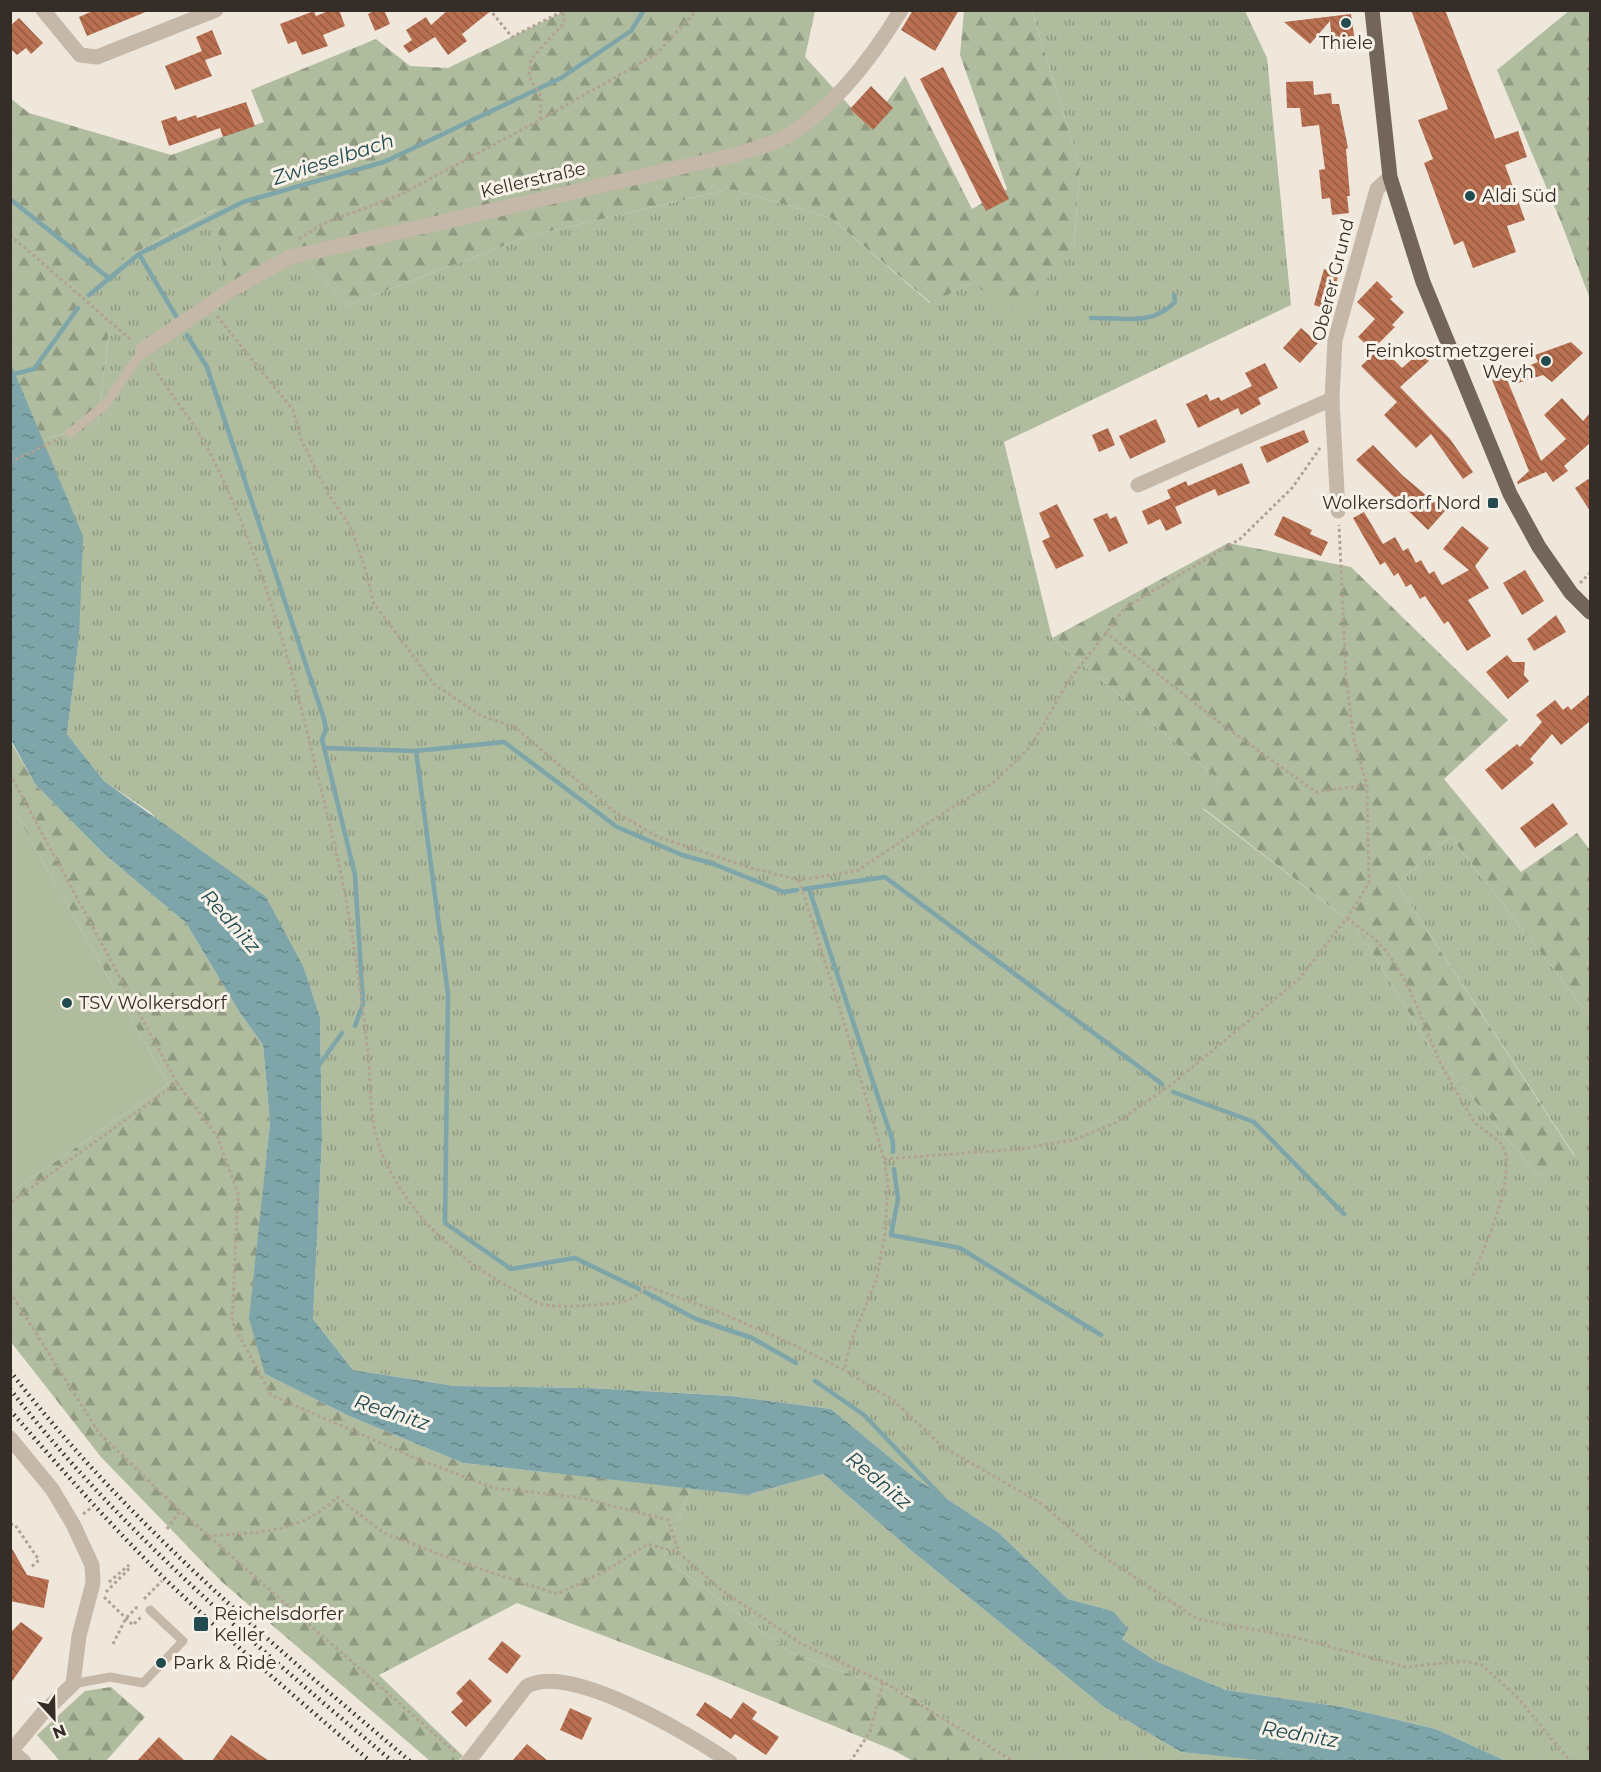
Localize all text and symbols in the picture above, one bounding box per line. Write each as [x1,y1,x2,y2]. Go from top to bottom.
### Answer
marker: Thiele [1339,16,1353,30]
place label: Thiele [1319,32,1373,54]
water label: Zwieselbach [268,128,397,190]
street label: Kellerstraße [478,157,588,203]
place label: Aldi Süd [1482,185,1557,207]
marker: Aldi Süd [1463,189,1477,203]
street label: Oberer Grund [1307,216,1359,344]
place label: Feinkostmetzgerei Weyh [1365,340,1534,383]
marker: Feinkostmetzgerei Weyh [1539,354,1553,368]
place label: Wolkersdorf Nord [1322,492,1481,514]
marker: Wolkersdorf Nord [1486,496,1500,510]
water label: Rednitz [196,884,266,958]
place label: TSV Wolkersdorf [79,992,228,1014]
marker: TSV Wolkersdorf [60,996,74,1010]
water label: Rednitz [351,1389,433,1436]
water label: Rednitz [842,1446,917,1515]
place label: Reichelsdorfer Keller [214,1603,344,1646]
marker: Reichelsdorfer Keller [192,1615,210,1633]
place label: Park & Ride [173,1652,277,1674]
marker: Park & Ride [154,1656,168,1670]
north arrow [24,1688,84,1748]
water label: Rednitz [1260,1715,1341,1753]
text: N [50,1720,69,1743]

